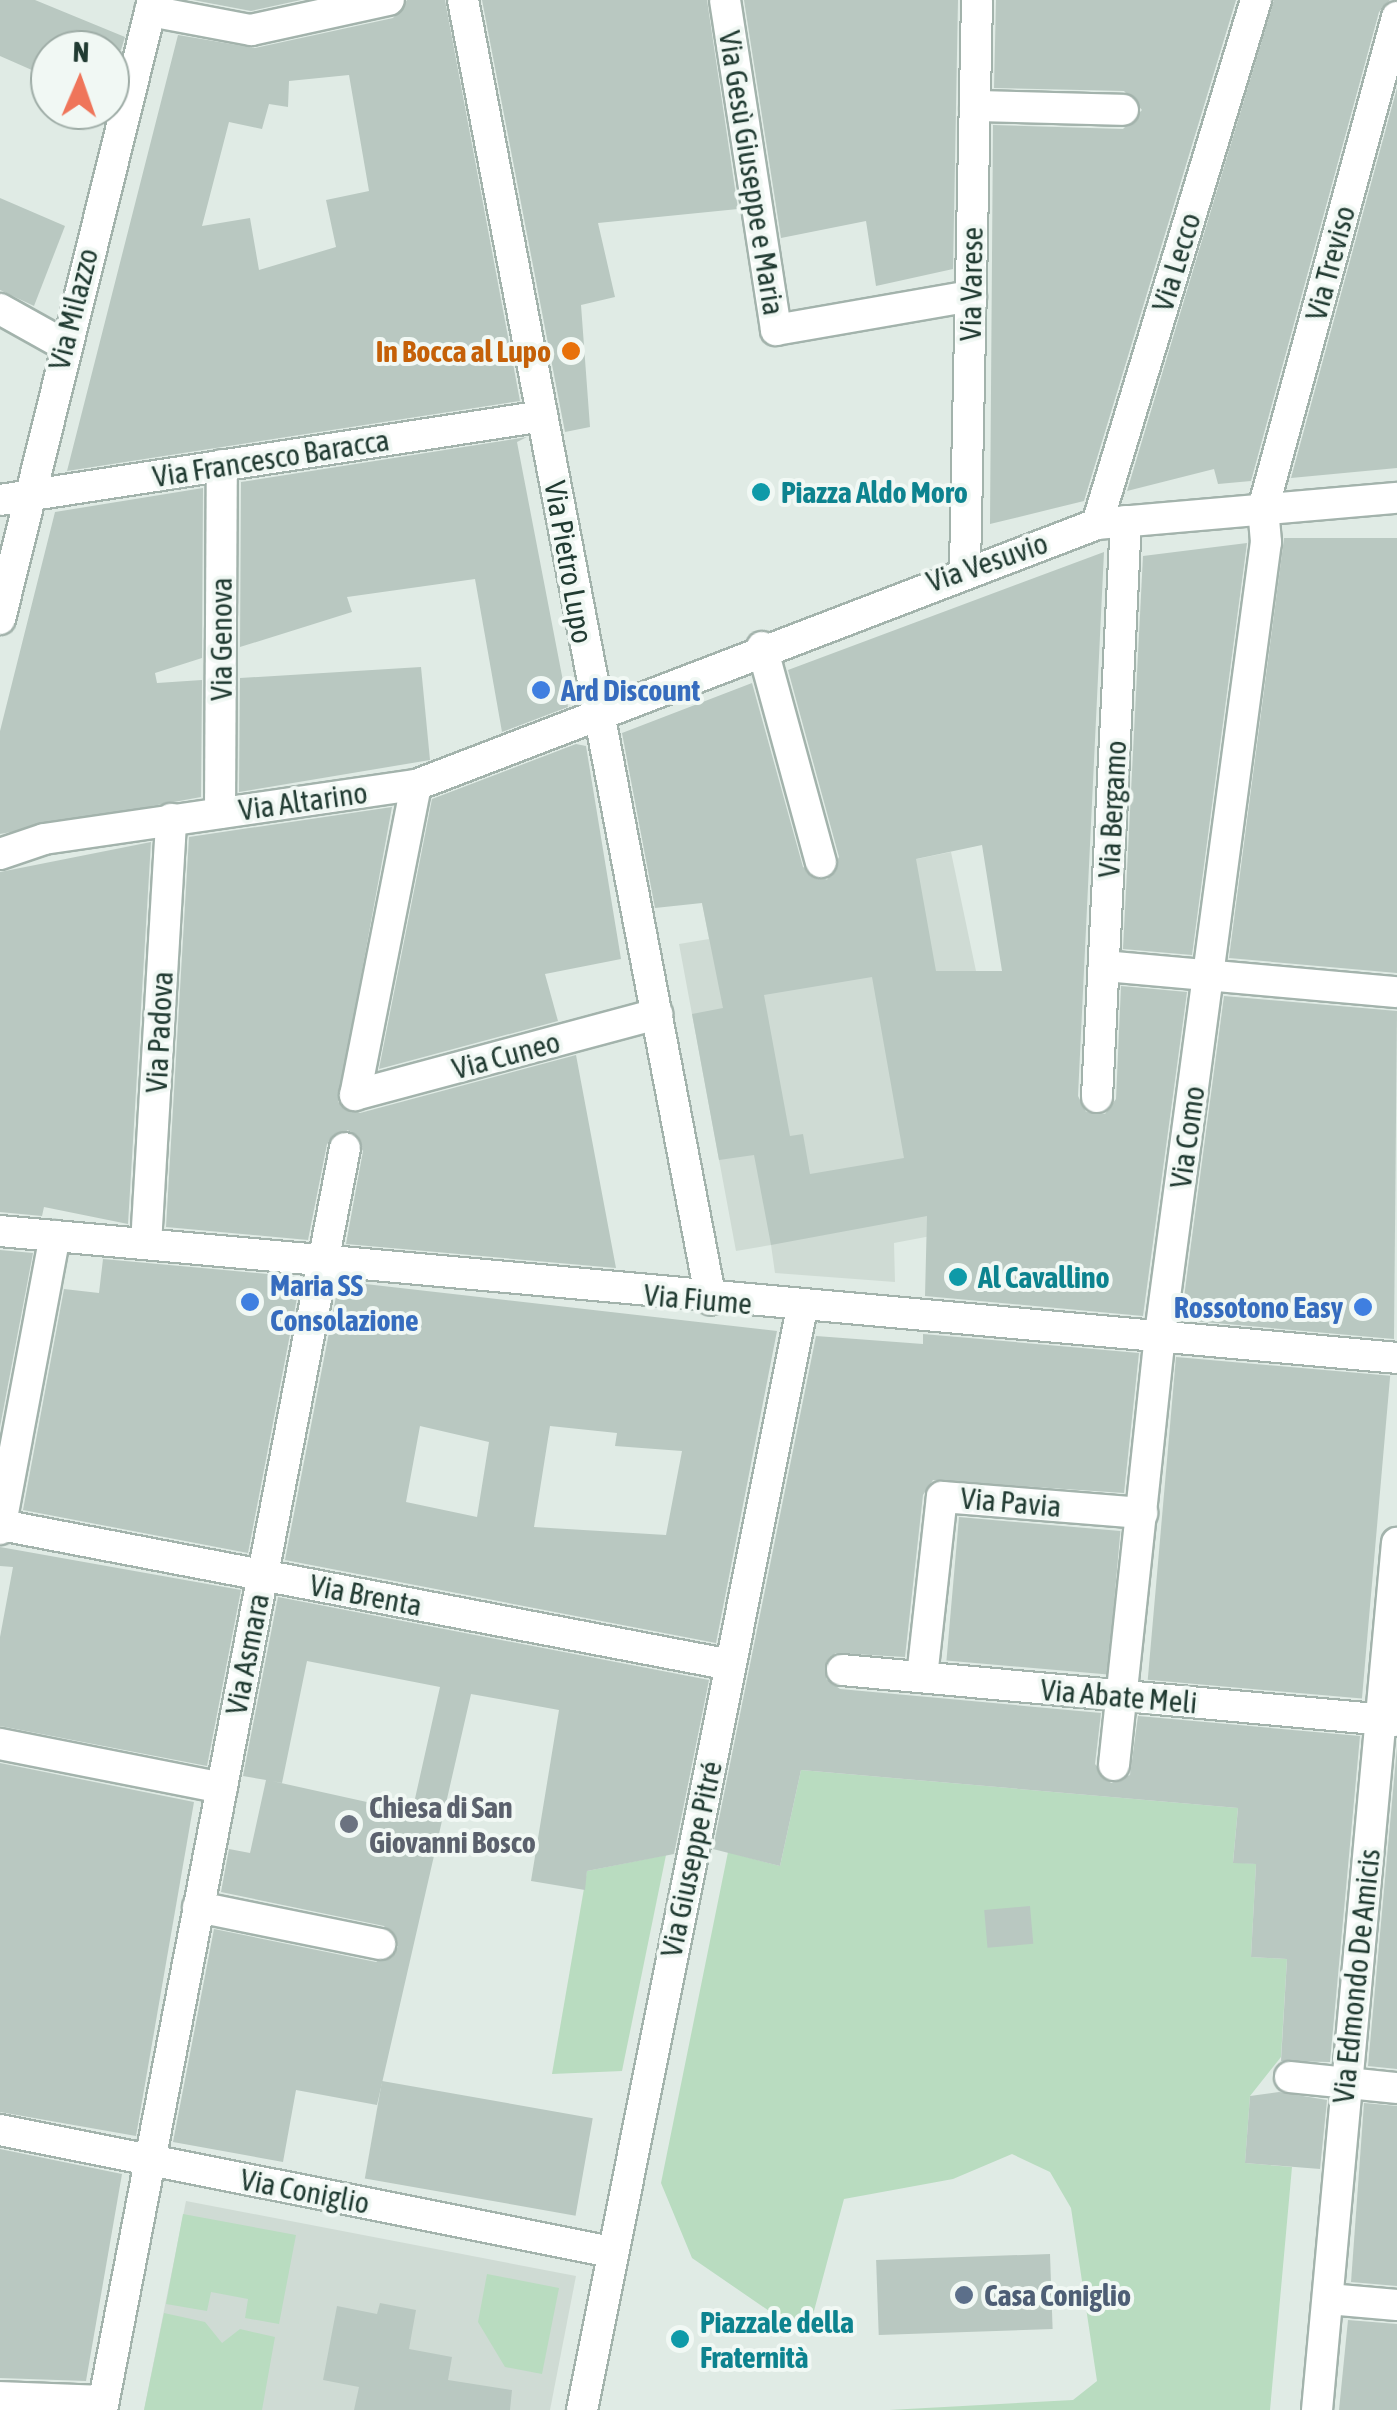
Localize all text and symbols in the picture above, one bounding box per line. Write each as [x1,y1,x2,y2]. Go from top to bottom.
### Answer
street label: Via Gesù Giuseppe e Maria [712,28,792,318]
north arrow [30,30,130,130]
text: N [72,36,90,68]
street label: Via Treviso [1297,202,1363,324]
street label: Via Lecco [1144,208,1208,316]
street label: Via Varese [952,227,990,341]
street label: Via Milazzo [41,245,105,373]
place label: In Bocca al Lupo [376,333,551,369]
marker: In Bocca al Lupo [560,340,582,362]
street label: Via Francesco Baracca [150,422,392,494]
place label: Piazza Aldo Moro [781,474,968,510]
street label: Via Pietro Lupo [537,478,601,646]
marker: Piazza Aldo Moro [750,481,772,503]
street label: Via Vesuvio [922,525,1052,599]
street label: Via Genova [203,577,239,701]
place label: Ard Discount [561,672,700,708]
marker: Ard Discount [530,679,552,701]
street label: Via Bergamo [1090,739,1134,879]
street label: Via Altarino [236,774,370,828]
street label: Via Padova [138,970,180,1094]
street label: Via Cuneo [448,1023,564,1087]
street label: Via Como [1162,1084,1212,1190]
place label: Al Cavallino [978,1259,1110,1295]
marker: Al Cavallino [947,1266,969,1288]
place label: Maria SS Consolazione [270,1267,419,1338]
street label: Via Fiume [642,1276,754,1322]
place label: Rossotono Easy [1174,1289,1343,1325]
marker: Maria SS Consolazione [239,1291,261,1313]
marker: Rossotono Easy [1352,1296,1374,1318]
street label: Via Pavia [959,1480,1063,1524]
street label: Via Brenta [307,1567,425,1623]
street label: Via Asmara [218,1590,276,1718]
street label: Via Abate Meli [1039,1671,1199,1721]
street label: Via Giuseppe Pitré [653,1758,729,1960]
place label: Chiesa di San Giovanni Bosco [369,1789,536,1860]
marker: Chiesa di San Giovanni Bosco [338,1813,360,1835]
street label: Via Edmondo De Amicis [1325,1847,1387,2105]
street label: Via Coniglio [237,2161,373,2221]
place label: Casa Coniglio [984,2277,1131,2313]
marker: Casa Coniglio [953,2284,975,2306]
place label: Piazzale della Fraternità [700,2304,854,2374]
marker: Piazzale della Fraternità [669,2328,691,2350]

